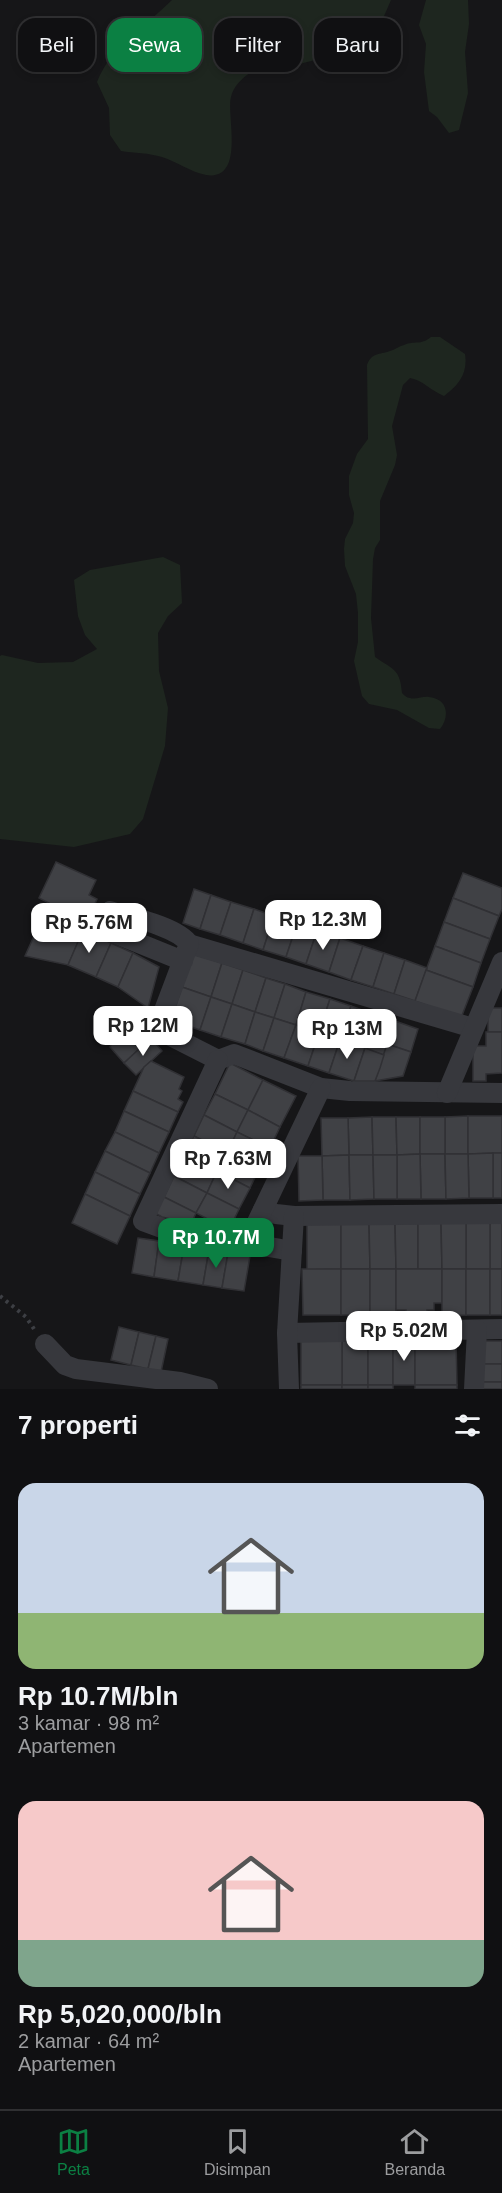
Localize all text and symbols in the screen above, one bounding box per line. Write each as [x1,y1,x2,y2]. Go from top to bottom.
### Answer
chip: Beli [18,18,95,72]
chip: Sewa [107,18,202,72]
chip: Filter [214,18,302,72]
chip: Baru [314,18,401,72]
pin: Rp 12.3M [261,900,385,951]
pin: Rp 5.76M [27,903,151,954]
text: Rp 12.3M [279,908,367,930]
text: Rp 5.76M [45,911,133,933]
pin: Rp 12M [94,1006,192,1057]
pin: Rp 13M [298,1009,396,1060]
text: Rp 12M [107,1014,179,1036]
text: Rp 13M [311,1017,383,1039]
pin: Rp 7.63M [166,1139,290,1190]
text: Rp 7.63M [184,1147,272,1169]
pin: Rp 10.7M [154,1218,278,1269]
text: Rp 10.7M [172,1226,260,1248]
pin: Rp 5.02M [342,1311,466,1362]
text: Rp 5.02M [360,1319,448,1341]
icon: filters [451,1409,484,1442]
text: 7 properti [18,1410,138,1440]
icon: home [197,1522,305,1630]
text: Rp 10.7M/bln [18,1681,178,1711]
text: 3 kamar · 98 m² [18,1712,159,1734]
text: Apartemen [18,1735,116,1757]
icon: home [197,1840,305,1948]
text: Rp 5,020,000/bln [18,1999,222,2029]
text: 2 kamar · 64 m² [18,2030,159,2052]
text: Apartemen [18,2053,116,2075]
tab: Peta [57,2125,90,2179]
tab: Disimpan [204,2125,271,2179]
tab: Beranda [385,2125,445,2179]

